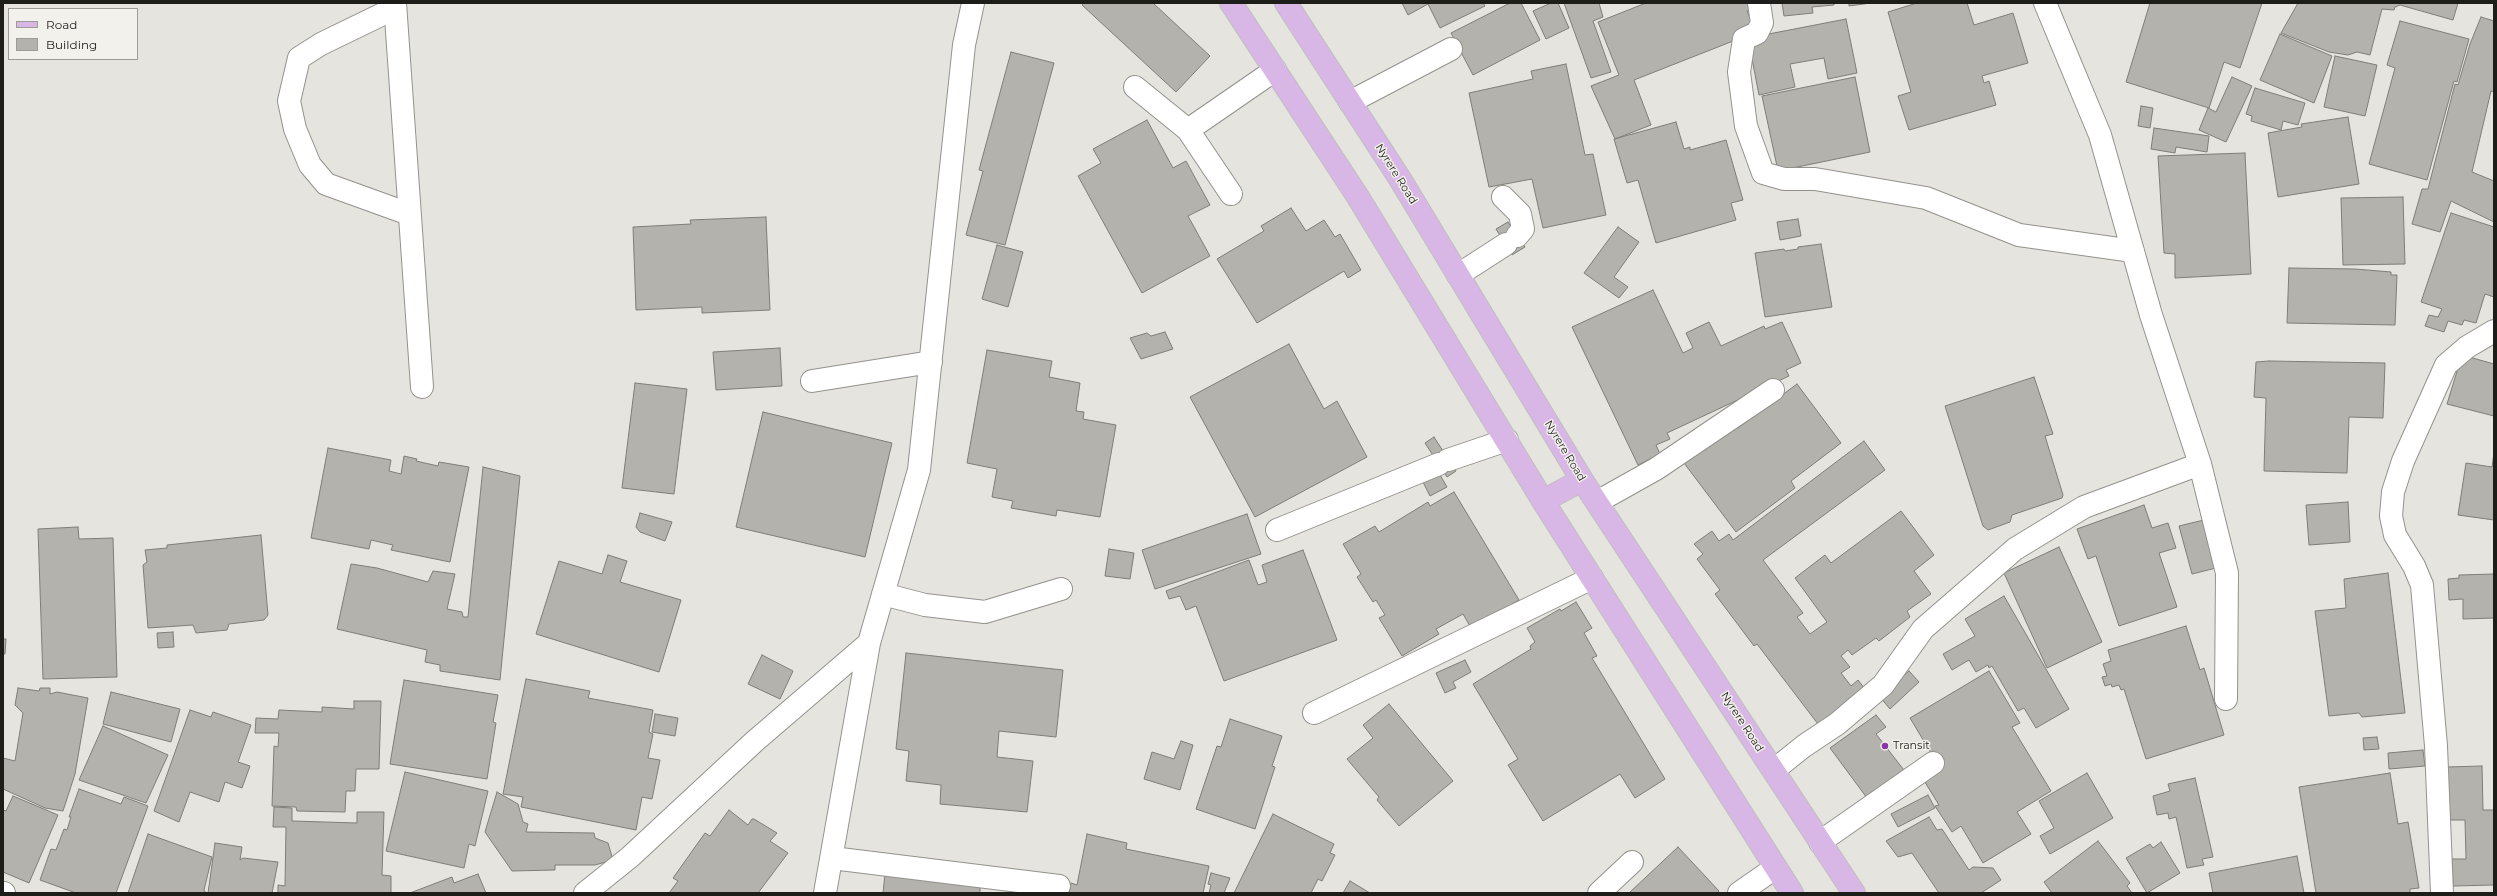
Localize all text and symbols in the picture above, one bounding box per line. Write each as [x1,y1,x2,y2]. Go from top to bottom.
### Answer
legend [8,8,138,60]
text: Road [46,17,77,32]
text: Building [46,37,97,52]
street label: Nyrere Road [1372,142,1420,206]
street label: Nyrere Road [1542,418,1588,484]
street label: Nyrere Road [1718,690,1766,754]
place label: Transit [1893,739,1930,753]
marker: Transit [1880,741,1890,751]

